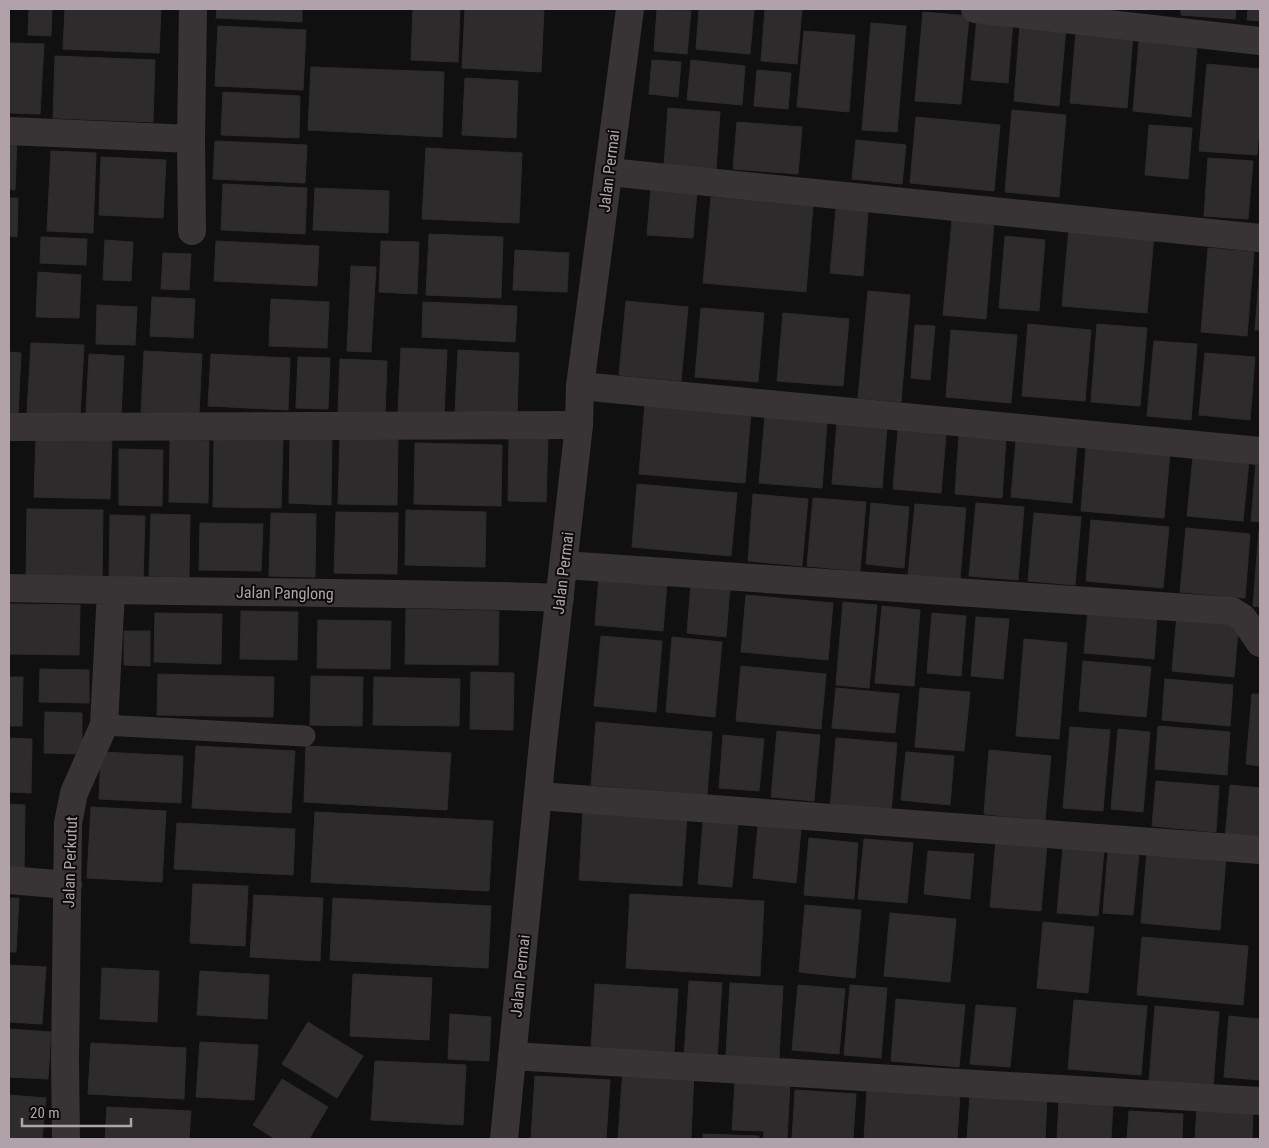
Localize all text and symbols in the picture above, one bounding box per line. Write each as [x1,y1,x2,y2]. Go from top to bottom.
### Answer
street label: Jalan Permai [595,129,623,213]
street label: Jalan Permai [549,531,577,615]
street label: Jalan Panglong [236,583,334,603]
street label: Jalan Perkutut [59,816,81,908]
street label: Jalan Permai [506,934,534,1018]
scale bar [22,1096,131,1128]
text: 20 m [30,1104,60,1122]

